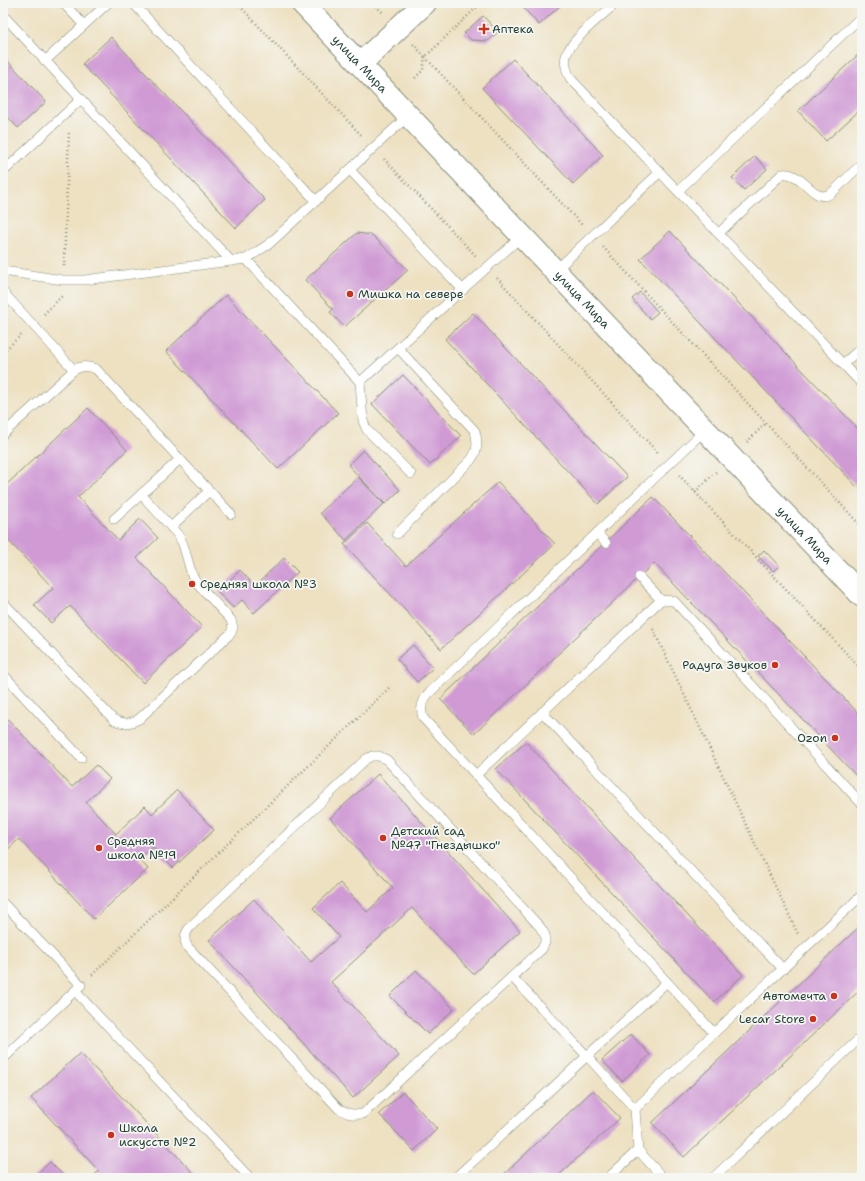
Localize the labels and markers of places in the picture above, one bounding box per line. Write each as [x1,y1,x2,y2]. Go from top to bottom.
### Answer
place label: Аптека [492,21,534,37]
marker: Аптека [479,24,489,34]
place label: Мишка на севере [358,286,464,302]
marker: Мишка на севере [345,289,355,299]
place label: Средняя школа №3 [200,576,317,592]
marker: Средняя школа №3 [187,579,197,589]
place label: Радуга Звуков [682,657,767,673]
marker: Радуга Звуков [770,660,780,670]
place label: Ozon [797,730,827,746]
marker: Ozon [830,733,840,743]
place label: Детский сад №47 "Гнездышко" [391,823,500,853]
place label: Средняя школа №19 [107,833,177,863]
marker: Детский сад №47 "Гнездышко" [378,833,388,843]
marker: Средняя школа №19 [94,843,104,853]
place label: Автомечта [763,988,827,1004]
marker: Автомечта [829,991,839,1001]
place label: Lecar Store [739,1011,805,1027]
marker: Lecar Store [808,1014,818,1024]
place label: Школа искусств №2 [119,1120,197,1150]
marker: Школа искусств №2 [106,1130,116,1140]

